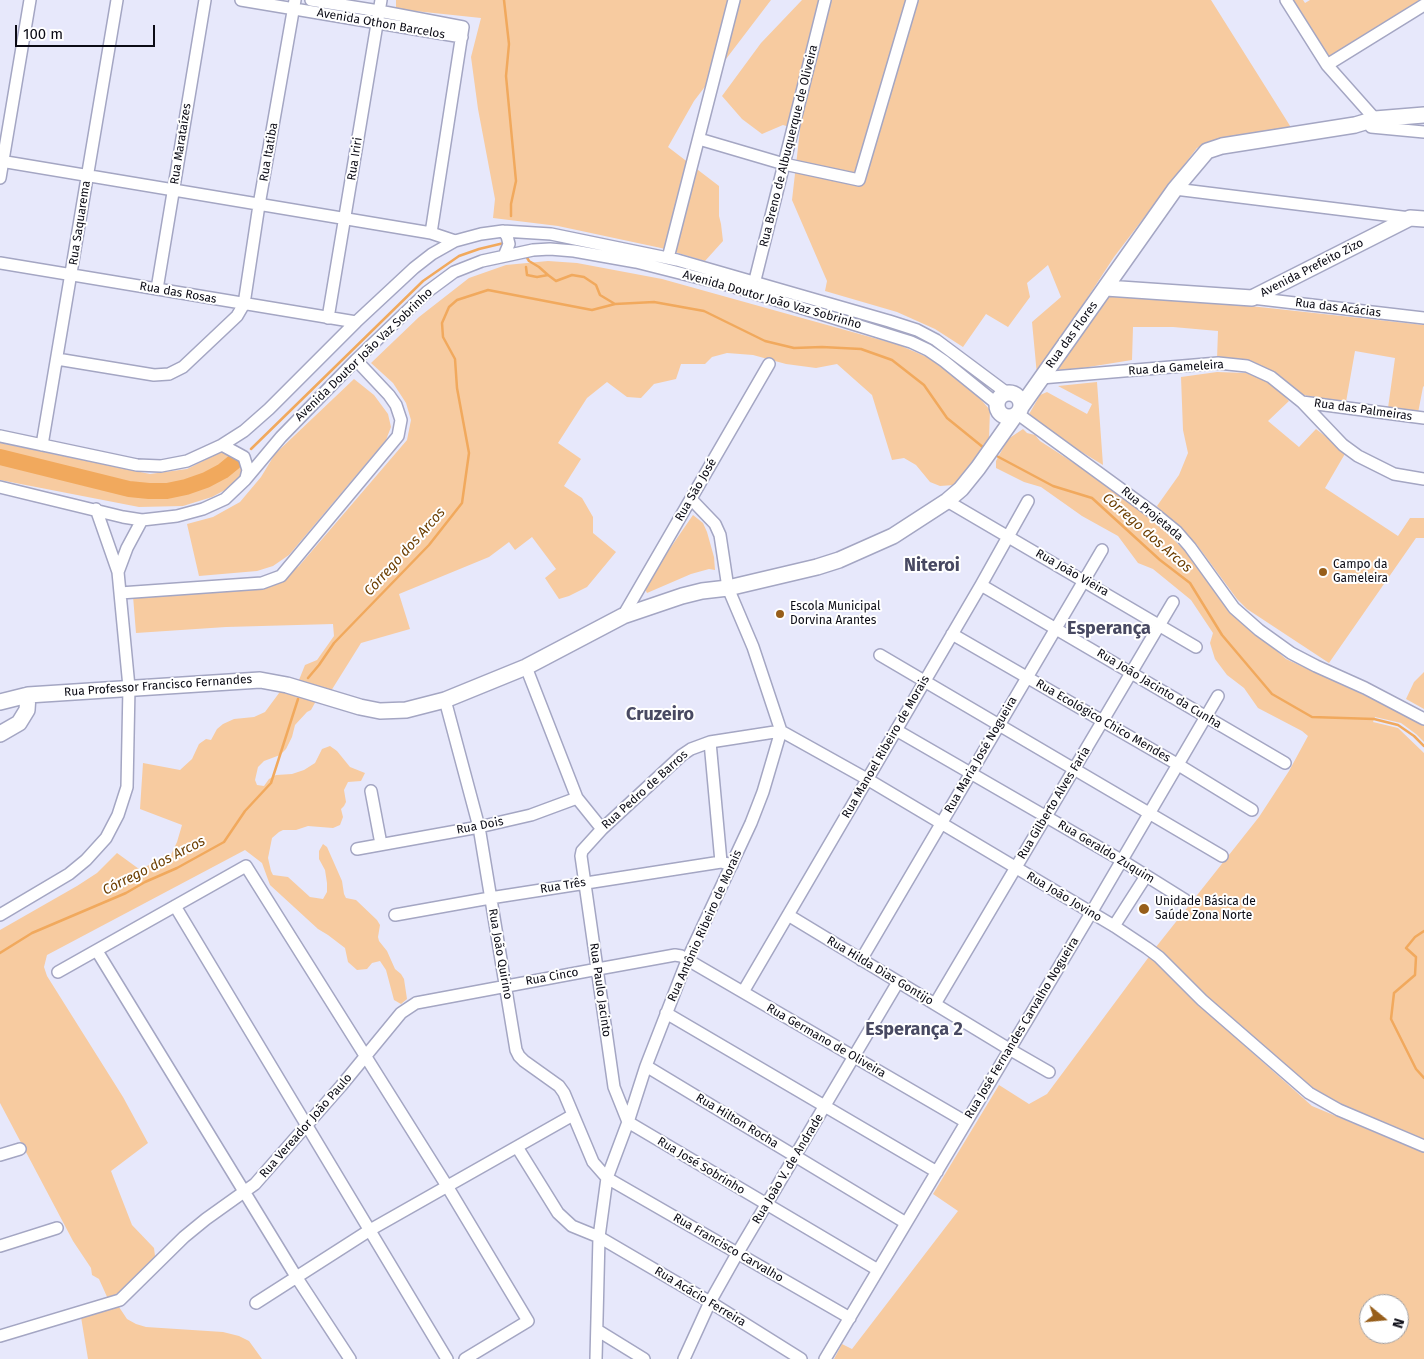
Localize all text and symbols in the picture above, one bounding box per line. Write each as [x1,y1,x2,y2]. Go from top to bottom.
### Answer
street label: Avenida Othon Barcelos [316,6,446,42]
scale bar [18,15,158,47]
text: 100 m [23,25,63,43]
street label: Rua Breno de Albuquerque de Oliveira [757,43,821,249]
street label: Rua Marataízes [167,102,195,186]
street label: Rua Itatiba [257,121,281,183]
street label: Rua Iriri [344,136,366,182]
street label: Rua Saquarema [66,180,94,266]
street label: Avenida Prefeito Zizo [1258,236,1366,300]
street label: Avenida Doutor João Vaz Sobrinho [681,268,863,332]
street label: Rua das Rosas [138,279,218,307]
street label: Avenida Doutor João Vaz Sobrinho [292,285,436,425]
street label: Rua das Acácias [1294,296,1382,320]
street label: Rua das Flores [1043,299,1101,371]
street label: Rua da Gameleira [1128,357,1224,379]
street label: Rua das Palmeiras [1313,396,1413,424]
street label: Rua São José [672,456,720,524]
street label: Rua Projetada [1118,484,1186,544]
water label: Córrego dos Arcos [1099,490,1195,576]
water label: Córrego dos Arcos [361,504,449,600]
street label: Rua João Vieira [1033,546,1111,600]
district label: Niteroi [904,555,960,577]
place label: Campo da Gameleira [1333,558,1388,586]
marker: Campo da Gameleira [1317,566,1329,578]
place label: Escola Municipal Dorvina Arantes [790,600,880,628]
marker: Escola Municipal Dorvina Arantes [774,608,786,620]
district label: Esperança [1067,618,1151,640]
street label: Rua João Jacinto da Cunha [1094,646,1224,732]
street label: Rua Professor Francisco Fernandes [63,672,253,700]
street label: Rua Manoel Ribeiro de Morais [839,673,933,821]
street label: Rua Ecológico Chico Mendes [1033,676,1173,766]
street label: Rua Maria José Nogueira [942,694,1020,816]
district label: Cruzeiro [626,704,694,726]
street label: Rua Gilberto Alves Faria [1015,744,1093,862]
street label: Rua Pedro de Barros [599,748,691,832]
street label: Rua Dois [455,814,505,838]
street label: Rua Geraldo Zuquim [1055,817,1157,887]
water label: Córrego dos Arcos [100,833,208,899]
street label: Rua Antônio Ribeiro de Morais [665,848,745,1004]
street label: Rua João Jovino [1024,869,1104,925]
street label: Rua Três [539,875,587,897]
place label: Unidade Básica de Saúde Zona Norte [1155,895,1256,923]
marker: Unidade Básica de Saúde Zona Norte [1137,902,1151,916]
street label: Rua João Quirino [485,907,515,1001]
street label: Rua Hilda Dias Gontijo [824,933,936,1009]
street label: Rua José Fernandes Carvalho Nogueira [962,935,1082,1121]
street label: Rua Paulo Jacinto [586,942,614,1038]
street label: Rua Cinco [524,965,580,989]
street label: Rua Germano de Oliveira [764,1001,888,1081]
district label: Esperança 2 [865,1019,963,1041]
street label: Rua Vereador João Paulo [257,1071,355,1181]
street label: Rua Hilton Rocha [693,1091,781,1151]
street label: Rua João V. de Andrade [749,1111,827,1227]
street label: Rua José Sobrinho [655,1134,747,1198]
street label: Rua Francisco Carvalho [670,1211,786,1285]
street label: Rua Acácio Ferreira [652,1264,748,1330]
north arrow [1359,1294,1409,1344]
text: N [1388,1316,1407,1330]

